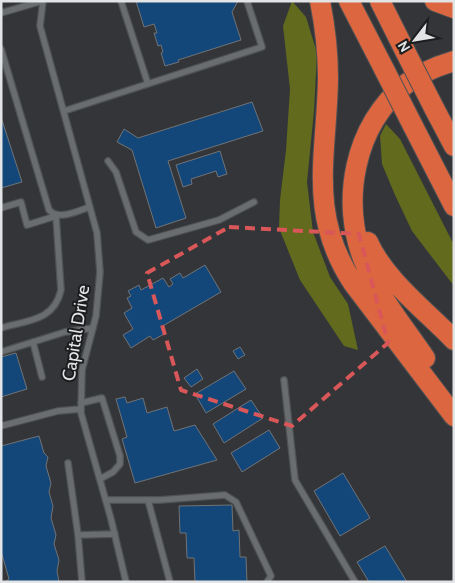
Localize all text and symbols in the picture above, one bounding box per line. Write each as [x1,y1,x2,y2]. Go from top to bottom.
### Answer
north arrow [390,15,440,65]
text: N [394,38,414,56]
street label: Capital Drive [58,283,94,383]

